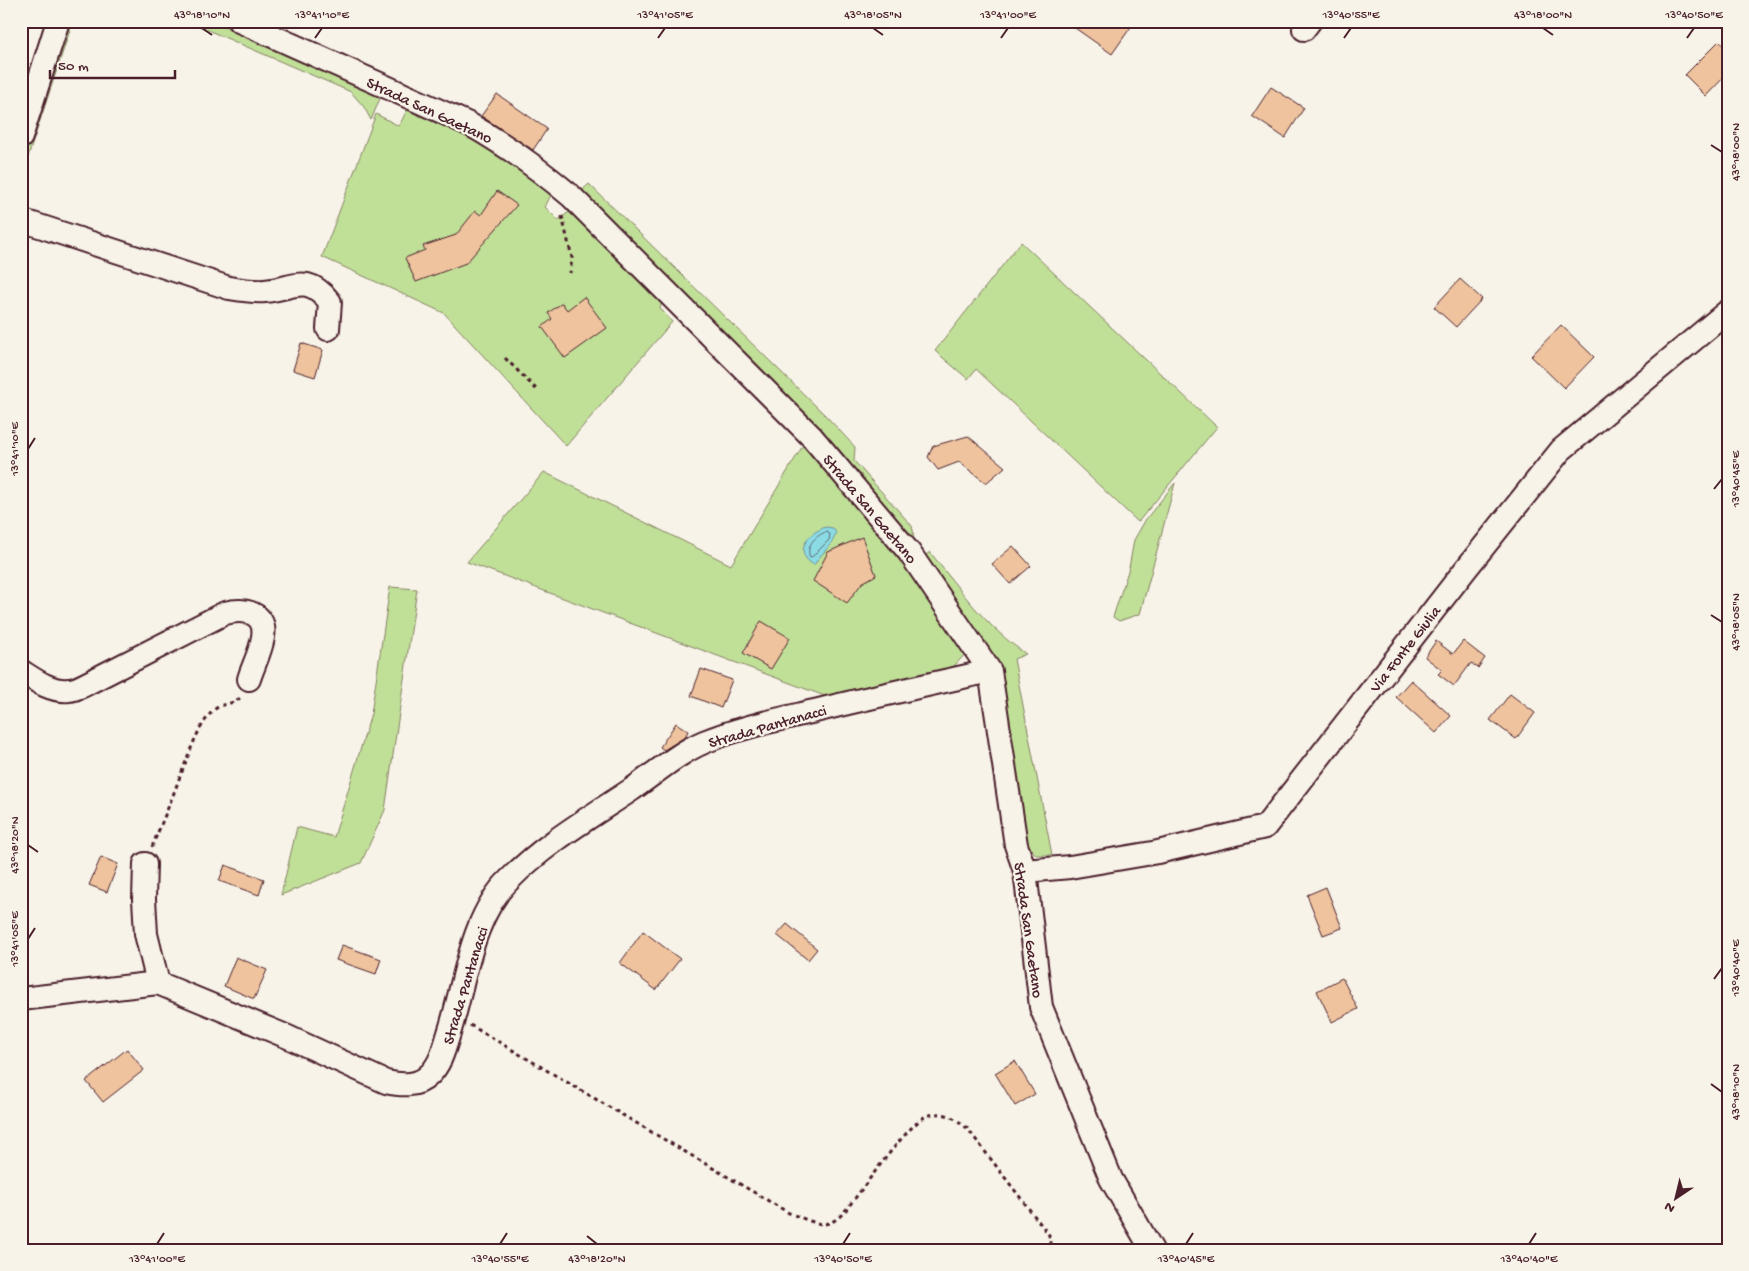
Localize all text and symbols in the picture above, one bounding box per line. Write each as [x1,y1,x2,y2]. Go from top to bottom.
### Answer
text: 43°18'10"N [174,9,230,23]
text: 13°41'10"E [294,9,350,23]
text: 13°41'05"E [636,9,693,23]
text: 43°18'05"N [844,9,902,23]
text: 13°41'00"E [979,9,1037,23]
text: 13°40'55"E [1321,9,1380,23]
text: 43°18'00"N [1514,9,1572,23]
text: 13°40'50"E [1664,9,1723,23]
scale bar [50,48,175,80]
text: 50 m [58,58,89,76]
street label: Strada San Gaetano [363,75,495,150]
text: 43°18'00"N [1730,123,1744,181]
text: 13°41'10"E [9,421,23,477]
text: 13°40'45"E [1730,450,1744,508]
street label: Strada San Gaetano [817,452,920,569]
text: 43°18'05"N [1730,593,1744,651]
street label: Via Fonte Giulia [1366,602,1447,698]
street label: Strada Pantanacci [707,702,829,754]
text: 43°18'20"N [9,816,23,874]
street label: Strada San Gaetano [1008,861,1045,1000]
text: 13°41'05"E [9,911,23,968]
street label: Strada Pantanacci [440,925,494,1047]
text: 13°40'40"E [1730,939,1744,997]
text: 43°18'10"N [1730,1064,1744,1120]
north arrow [1652,1174,1702,1224]
text: N [1661,1197,1679,1216]
text: 13°41'00"E [128,1253,186,1267]
text: 13°40'55"E [470,1253,529,1267]
text: 43°18'20"N [568,1253,626,1267]
text: 13°40'50"E [813,1253,872,1267]
text: 13°40'45"E [1157,1253,1215,1267]
text: 13°40'40"E [1500,1253,1558,1267]

